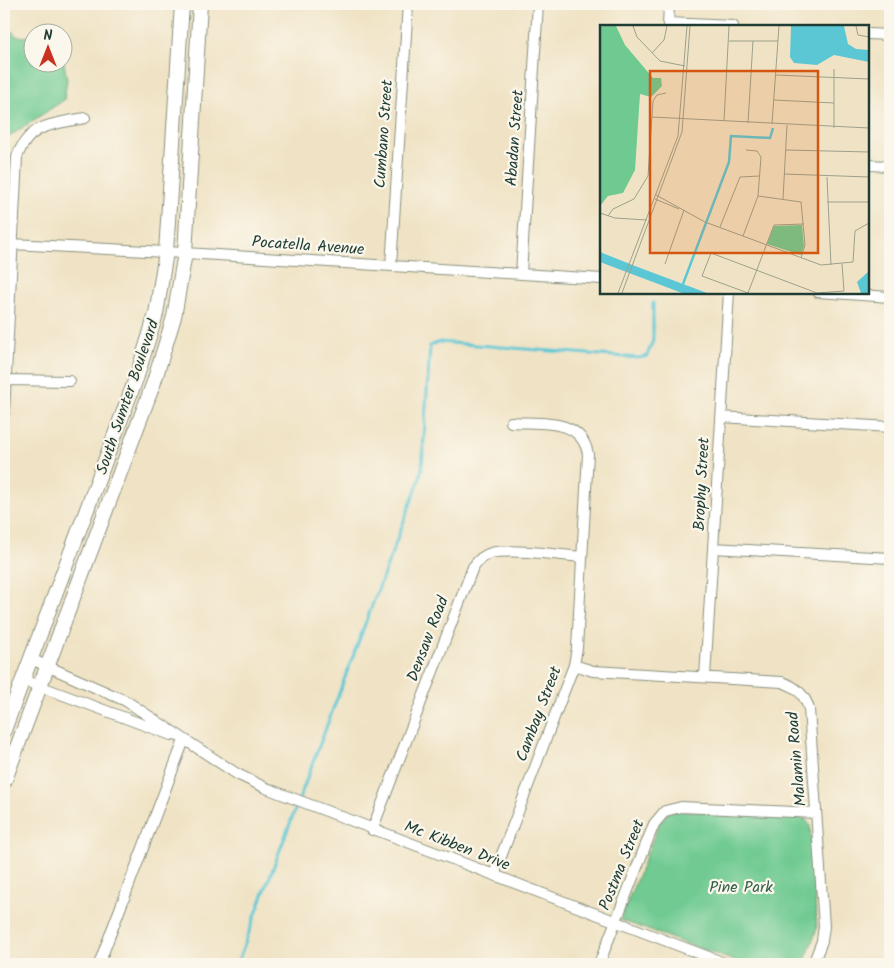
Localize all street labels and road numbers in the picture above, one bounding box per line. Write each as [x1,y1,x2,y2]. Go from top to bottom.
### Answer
street label: Cumbano Street [368,78,400,189]
street label: Abadan Street [499,88,531,187]
street label: Pocatella Avenue [251,230,365,262]
street label: South Sumter Boulevard [90,315,167,478]
street label: Brophy Street [687,436,717,531]
street label: Densaw Road [400,592,456,685]
street label: Cambay Street [509,662,569,765]
street label: Malamin Road [780,710,814,807]
street label: Mc Kibben Drive [400,814,514,878]
street label: Postma Street [592,815,652,914]

